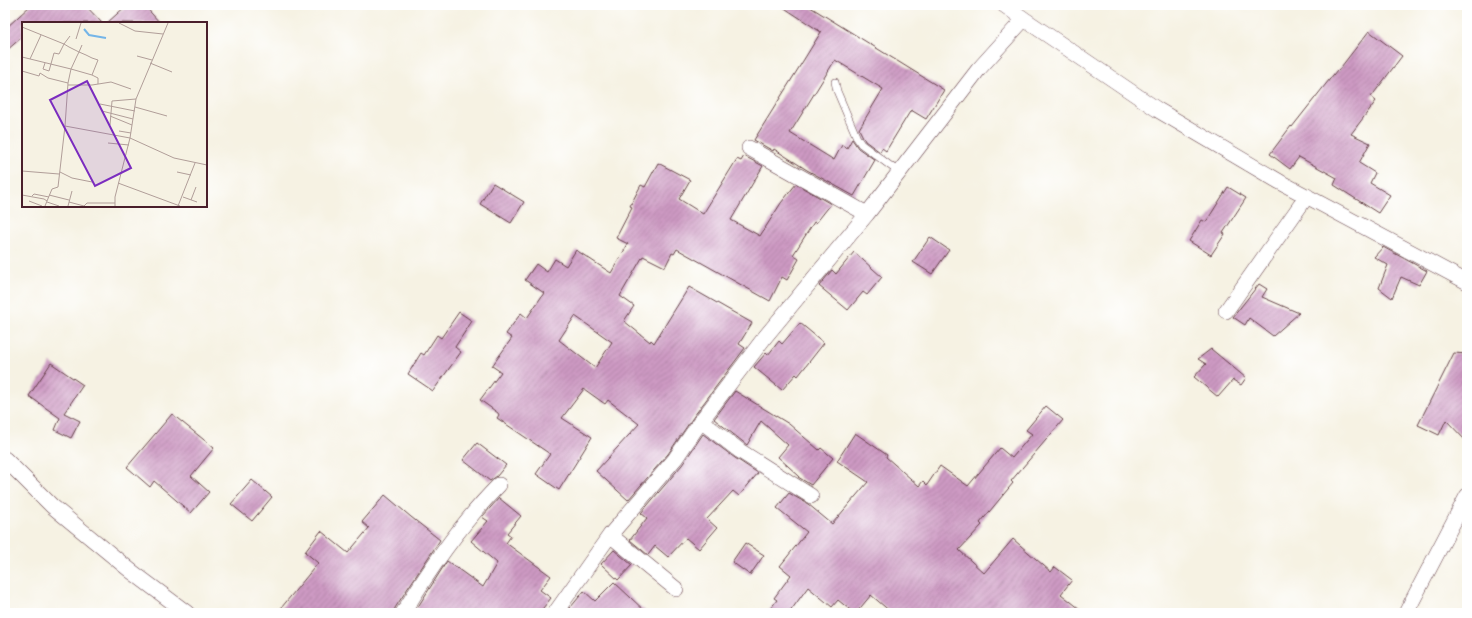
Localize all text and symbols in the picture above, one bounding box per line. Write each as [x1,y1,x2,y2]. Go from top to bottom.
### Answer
inset map [22,22,207,207]

